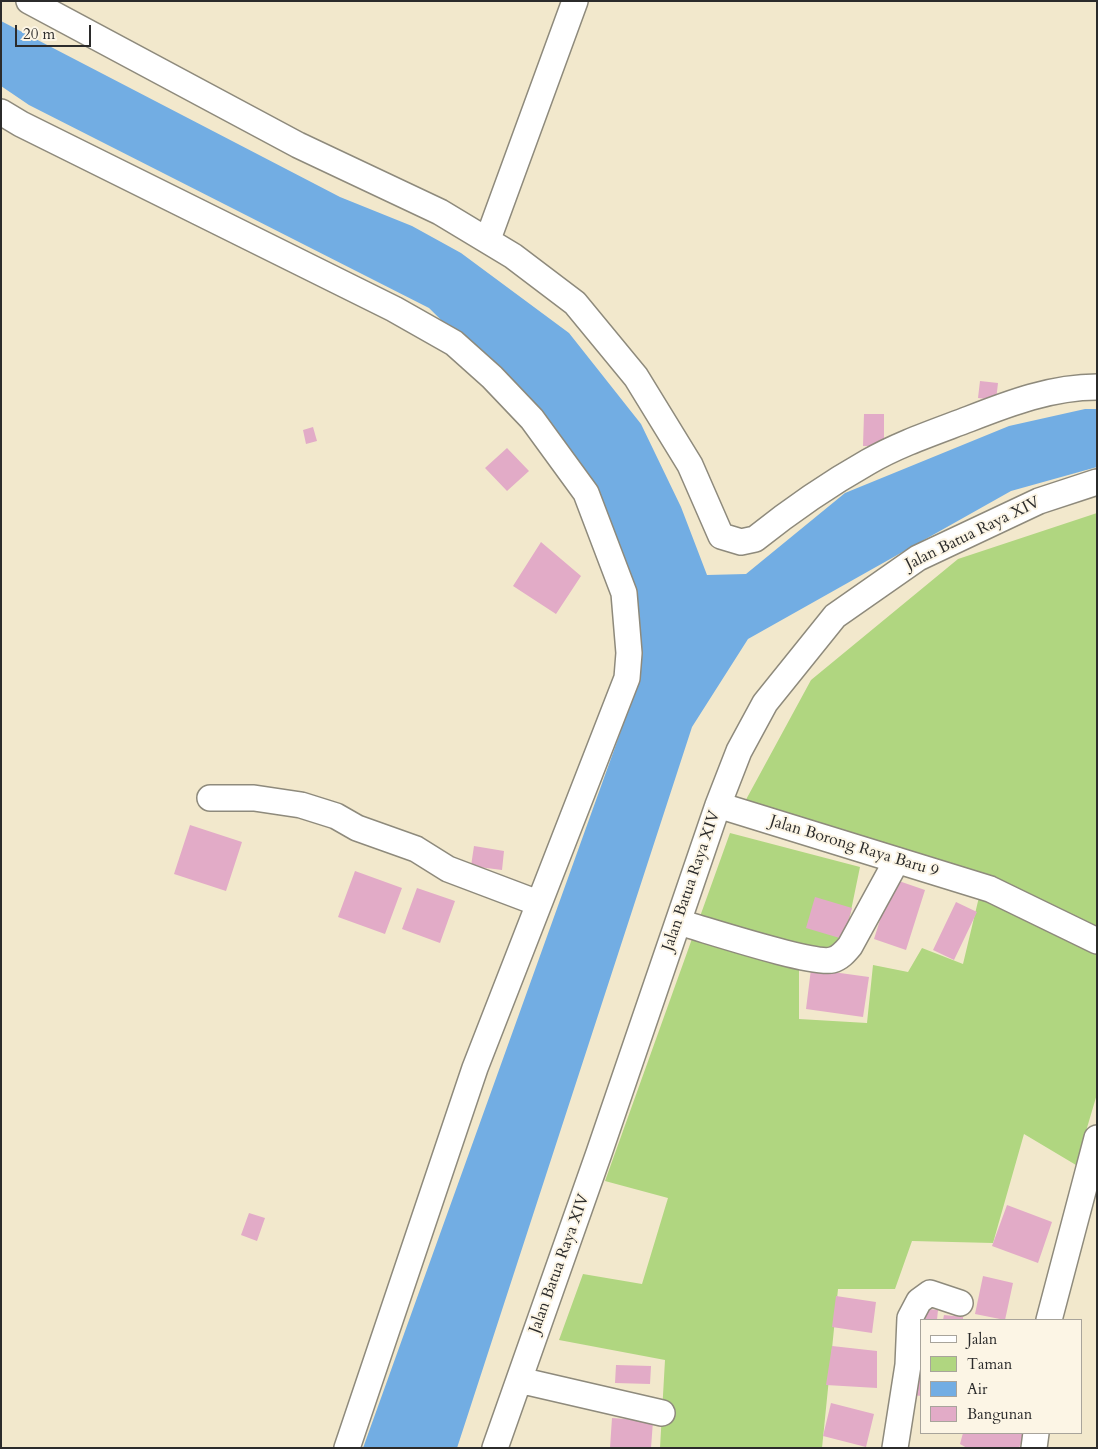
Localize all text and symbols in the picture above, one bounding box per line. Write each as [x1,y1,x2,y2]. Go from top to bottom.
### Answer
scale bar [18,15,94,47]
text: 20 m [23,24,55,44]
street label: Jalan Batua Raya XIV [903,493,1043,575]
street label: Jalan Batua Raya XIV [659,808,725,954]
street label: Jalan Borong Raya Baru 9 [767,812,941,882]
street label: Jalan Batua Raya XIV [526,1192,594,1336]
legend [920,1319,1083,1434]
text: Jalan [967,1329,997,1349]
text: Taman [967,1354,1012,1374]
text: Air [967,1379,987,1399]
text: Bangunan [967,1404,1032,1424]

